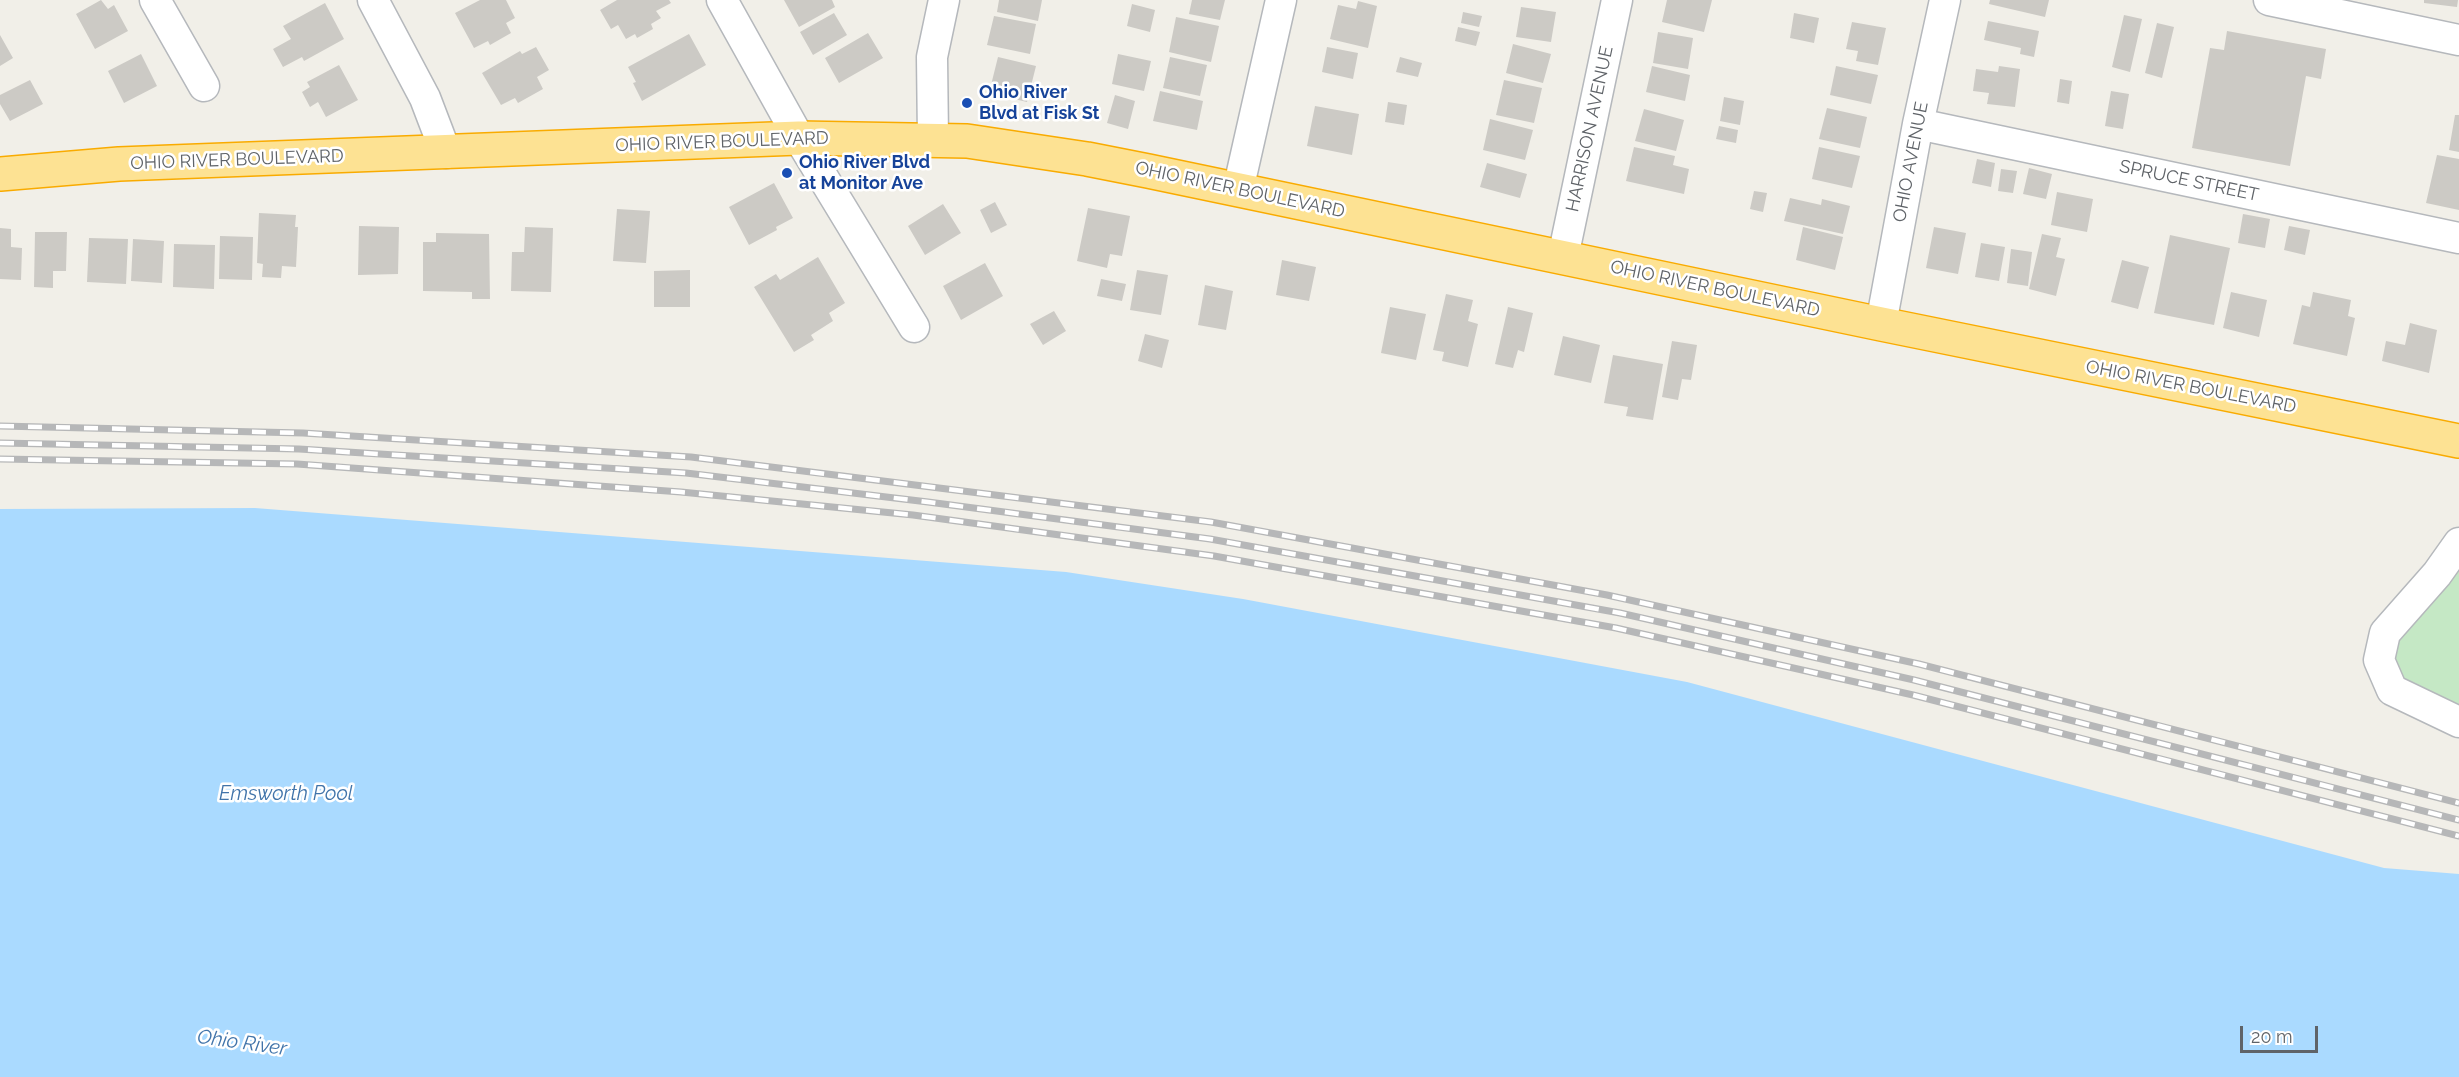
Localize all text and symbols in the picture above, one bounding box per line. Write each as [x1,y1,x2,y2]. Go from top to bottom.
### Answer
street label: HARRISON AVENUE [1562,44,1618,214]
place label: Ohio River Blvd at Fisk St [979,82,1099,124]
marker: Ohio River Blvd at Fisk St [960,96,974,110]
street label: OHIO AVENUE [1889,100,1933,224]
street label: OHIO RIVER BOULEVARD [615,127,829,157]
street label: OHIO RIVER BOULEVARD [130,145,344,175]
place label: Ohio River Blvd at Monitor Ave [799,152,930,195]
street label: SPRUCE STREET [2117,156,2261,206]
street label: OHIO RIVER BOULEVARD [1133,157,1347,223]
marker: Ohio River Blvd at Monitor Ave [780,166,794,180]
street label: OHIO RIVER BOULEVARD [1608,256,1822,322]
street label: OHIO RIVER BOULEVARD [2084,356,2298,418]
water label: Emsworth Pool [219,782,353,806]
scale bar [2243,1014,2321,1052]
water label: Ohio River [196,1025,288,1061]
text: 20 m [2251,1026,2293,1047]

